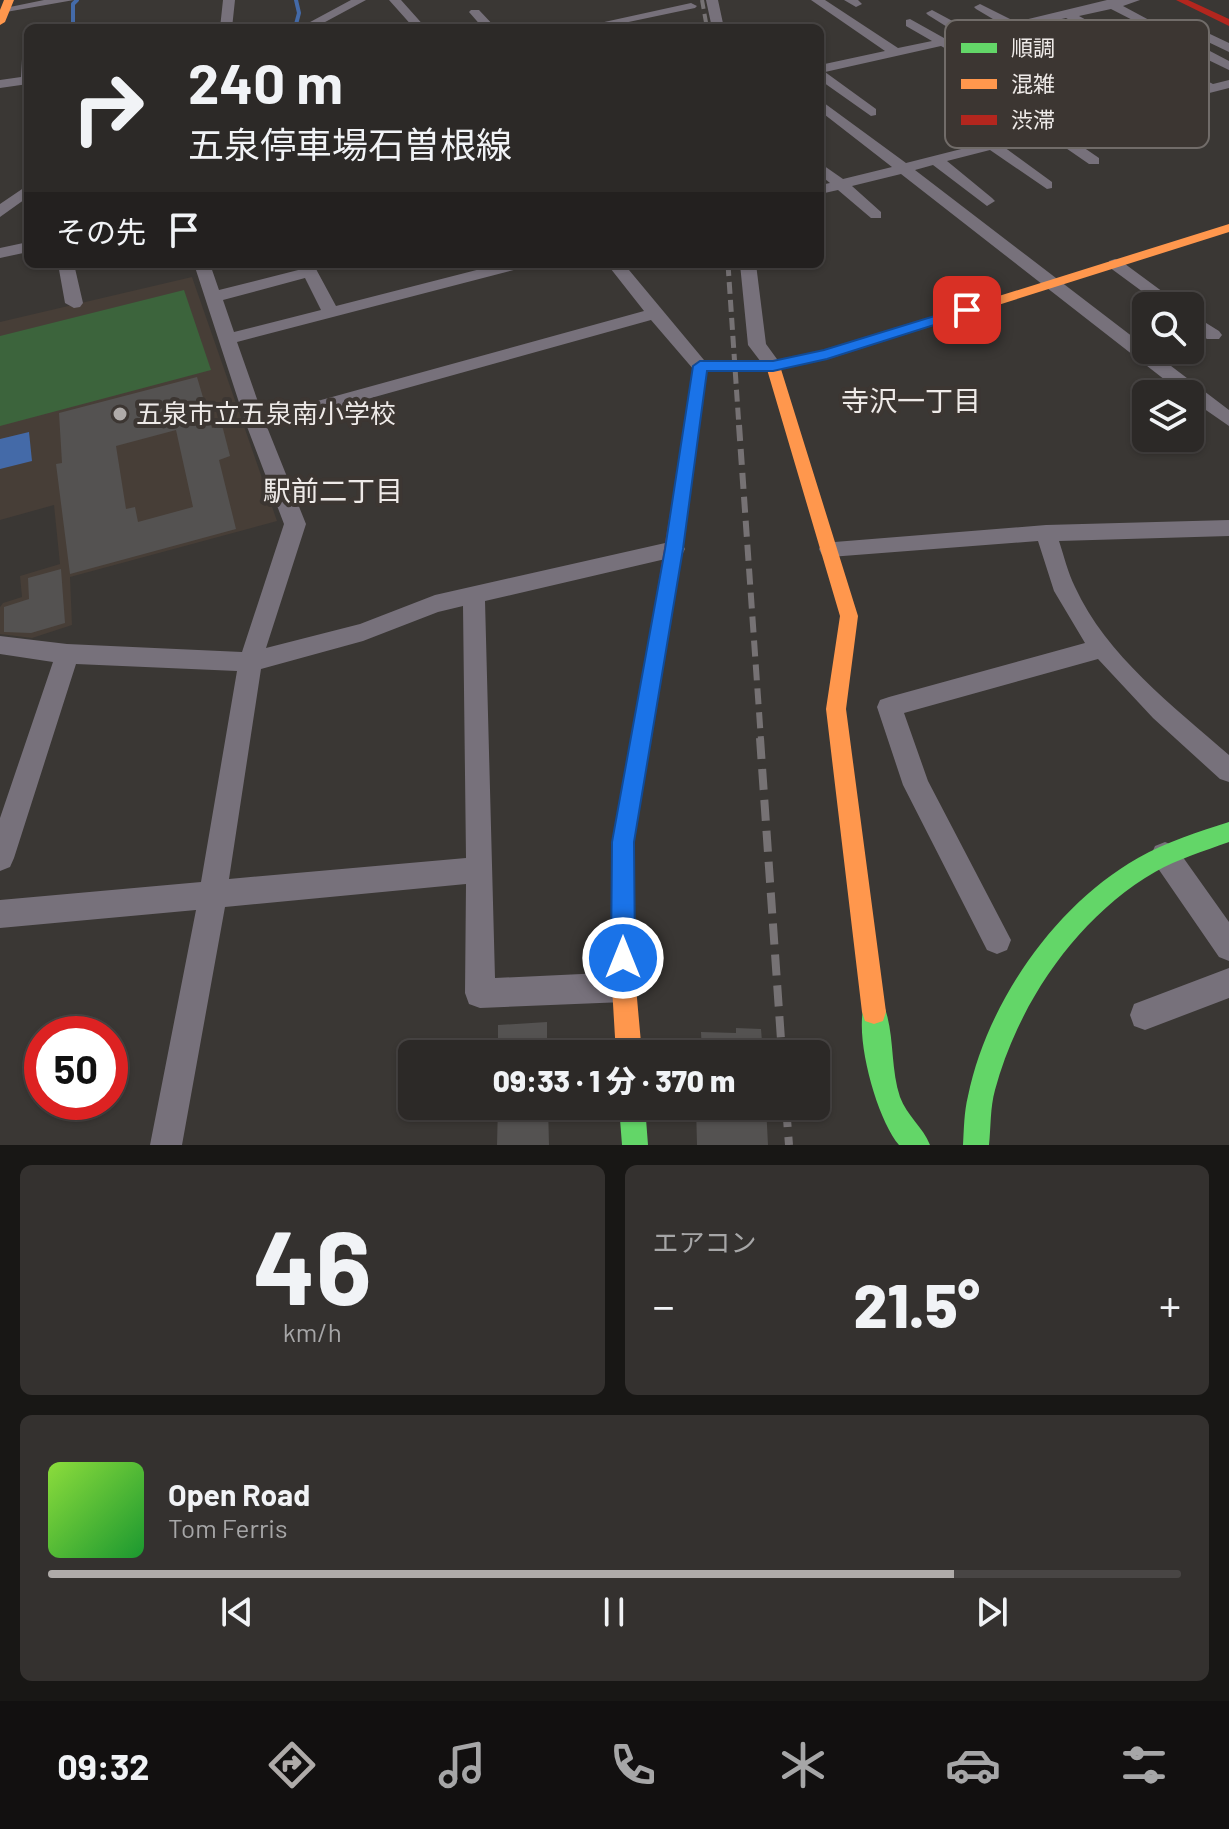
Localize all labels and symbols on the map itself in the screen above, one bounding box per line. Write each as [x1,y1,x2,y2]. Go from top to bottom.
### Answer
legend [945,20,1209,148]
text: 順調 [1011,34,1055,60]
text: 混雑 [1011,70,1055,96]
text: 渋滞 [1011,106,1055,132]
pin [933,276,1001,344]
district label: 寺沢一丁目 [841,383,981,417]
place label: 五泉市立五泉南小学校 [136,397,396,428]
marker: 五泉市立五泉南小学校 [111,405,129,423]
district label: 駅前二丁目 [263,473,403,507]
position arrow [581,916,665,1000]
speed limit sign: 50 [24,1016,128,1120]

